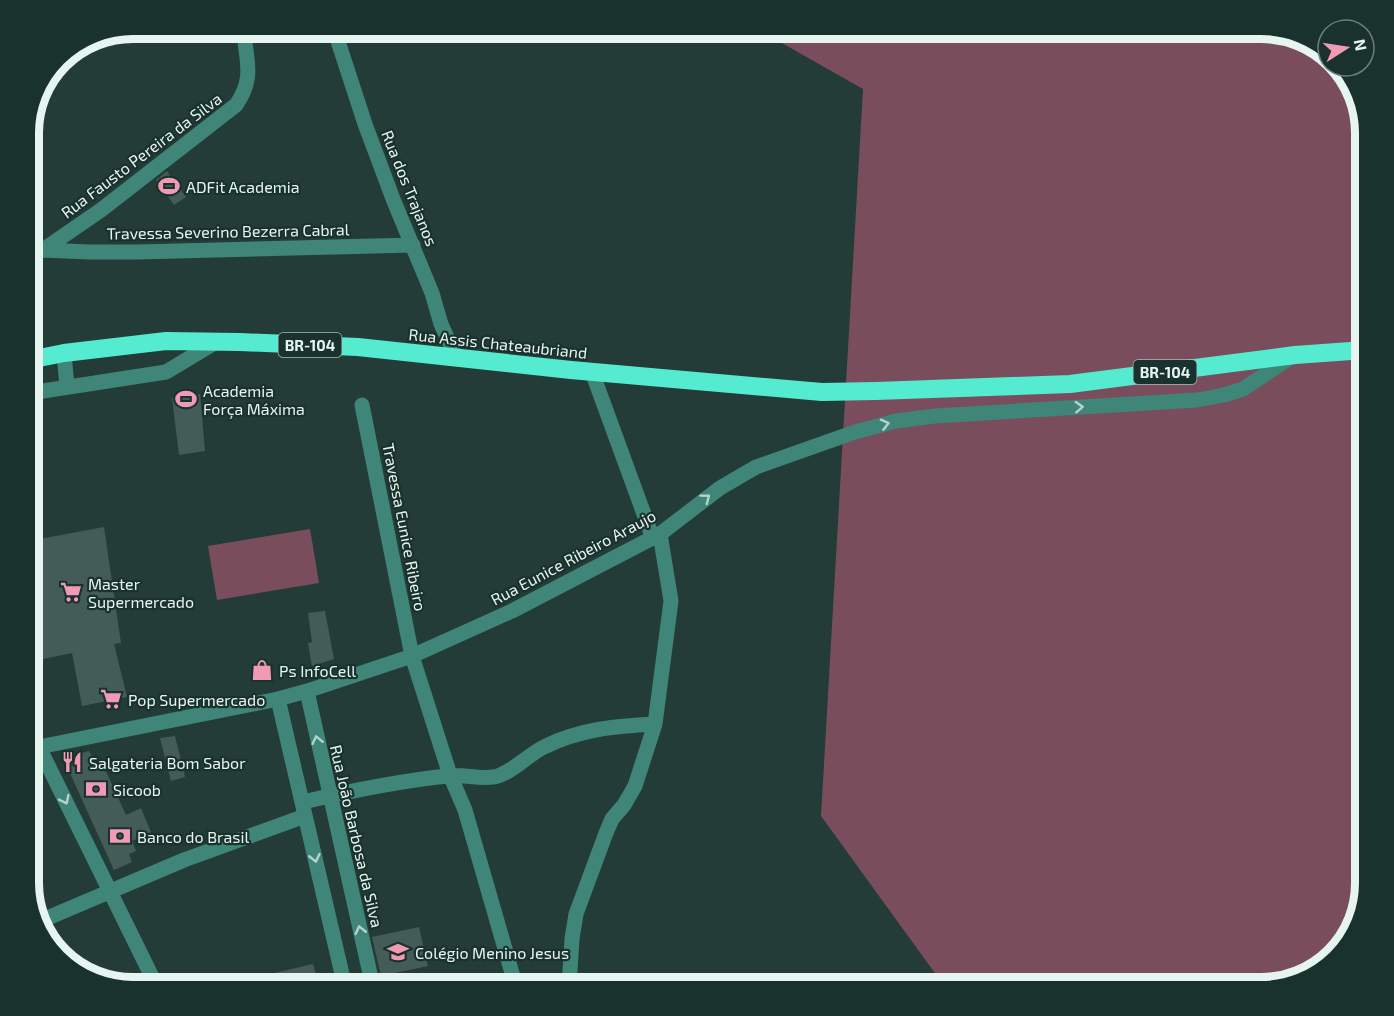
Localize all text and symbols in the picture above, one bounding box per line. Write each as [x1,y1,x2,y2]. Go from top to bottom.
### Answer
north arrow [1316,18,1376,78]
text: N [1351,37,1372,52]
street label: Rua Fausto Pereira da Silva [57,88,225,222]
street label: Rua dos Trajanos [377,127,442,249]
sports icon: ADFit Academia [157,174,181,198]
place label: ADFit Academia [186,177,300,196]
street label: Travessa Severino Bezerra Cabral [106,219,350,243]
street label: Rua Assis Chateaubriand [408,324,588,362]
road number: BR-104 [278,333,342,357]
road number: BR-104 [1134,360,1196,384]
place label: Academia Força Máxima [203,381,305,419]
sports icon: Academia Força Máxima [174,387,198,411]
one-way arrow [1075,401,1084,414]
one-way arrow [880,419,890,432]
street label: Travessa Eunice Ribeiro [379,441,431,613]
one-way arrow [700,495,711,506]
street label: Rua Eunice Ribeiro Araujo [487,505,659,609]
place label: Master Supermercado [88,574,194,611]
supermarket icon: Master Supermercado [59,580,83,604]
shop icon: Ps InfoCell [250,658,274,682]
place label: Ps InfoCell [279,661,356,680]
supermarket icon: Pop Supermercado [99,687,123,711]
place label: Pop Supermercado [128,690,265,709]
one-way arrow [311,735,324,745]
street label: Rua João Barbosa da Silva [327,743,387,929]
restaurant icon: Salgateria Bom Sabor [60,750,84,774]
place label: Salgateria Bom Sabor [89,753,246,772]
bank icon: Sicoob [84,777,108,801]
place label: Sicoob [113,780,161,799]
one-way arrow [58,793,69,804]
bank icon: Banco do Brasil [108,824,132,848]
place label: Banco do Brasil [137,827,249,846]
one-way arrow [308,853,321,863]
one-way arrow [354,926,367,936]
school or university icon: Colégio Menino Jesus [386,940,410,964]
place label: Colégio Menino Jesus [415,943,569,962]

